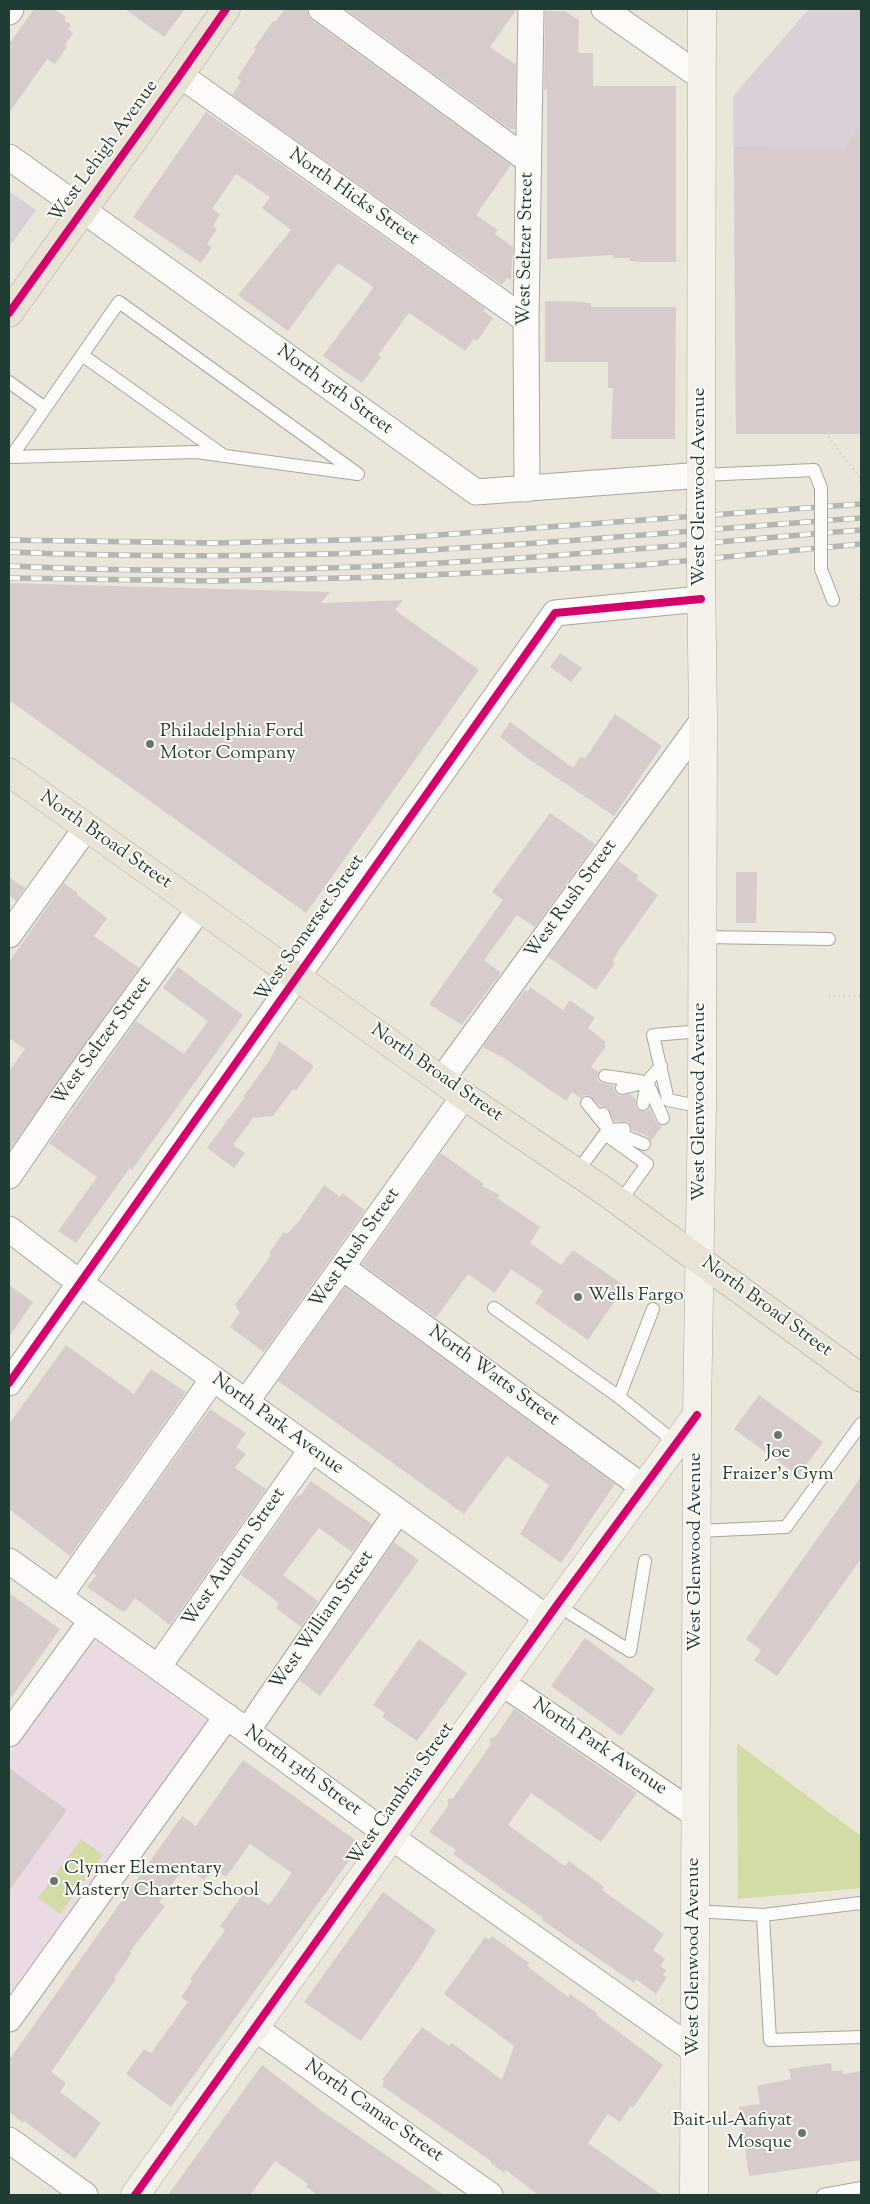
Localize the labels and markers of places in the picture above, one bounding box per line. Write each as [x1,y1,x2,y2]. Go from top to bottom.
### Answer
place label: Philadelphia Ford Motor Company [160,722,304,766]
marker: Philadelphia Ford Motor Company [144,738,156,750]
place label: Wells Fargo [588,1286,684,1308]
marker: Wells Fargo [572,1291,584,1303]
marker: Joe Fraizer's Gym [772,1429,784,1441]
place label: Joe Fraizer's Gym [722,1443,834,1487]
place label: Clymer Elementary Mastery Charter School [64,1859,259,1903]
marker: Clymer Elementary Mastery Charter School [48,1875,60,1887]
place label: Bait-ul-Aafiyat Mosque [672,2111,792,2155]
marker: Bait-ul-Aafiyat Mosque [796,2127,808,2139]

